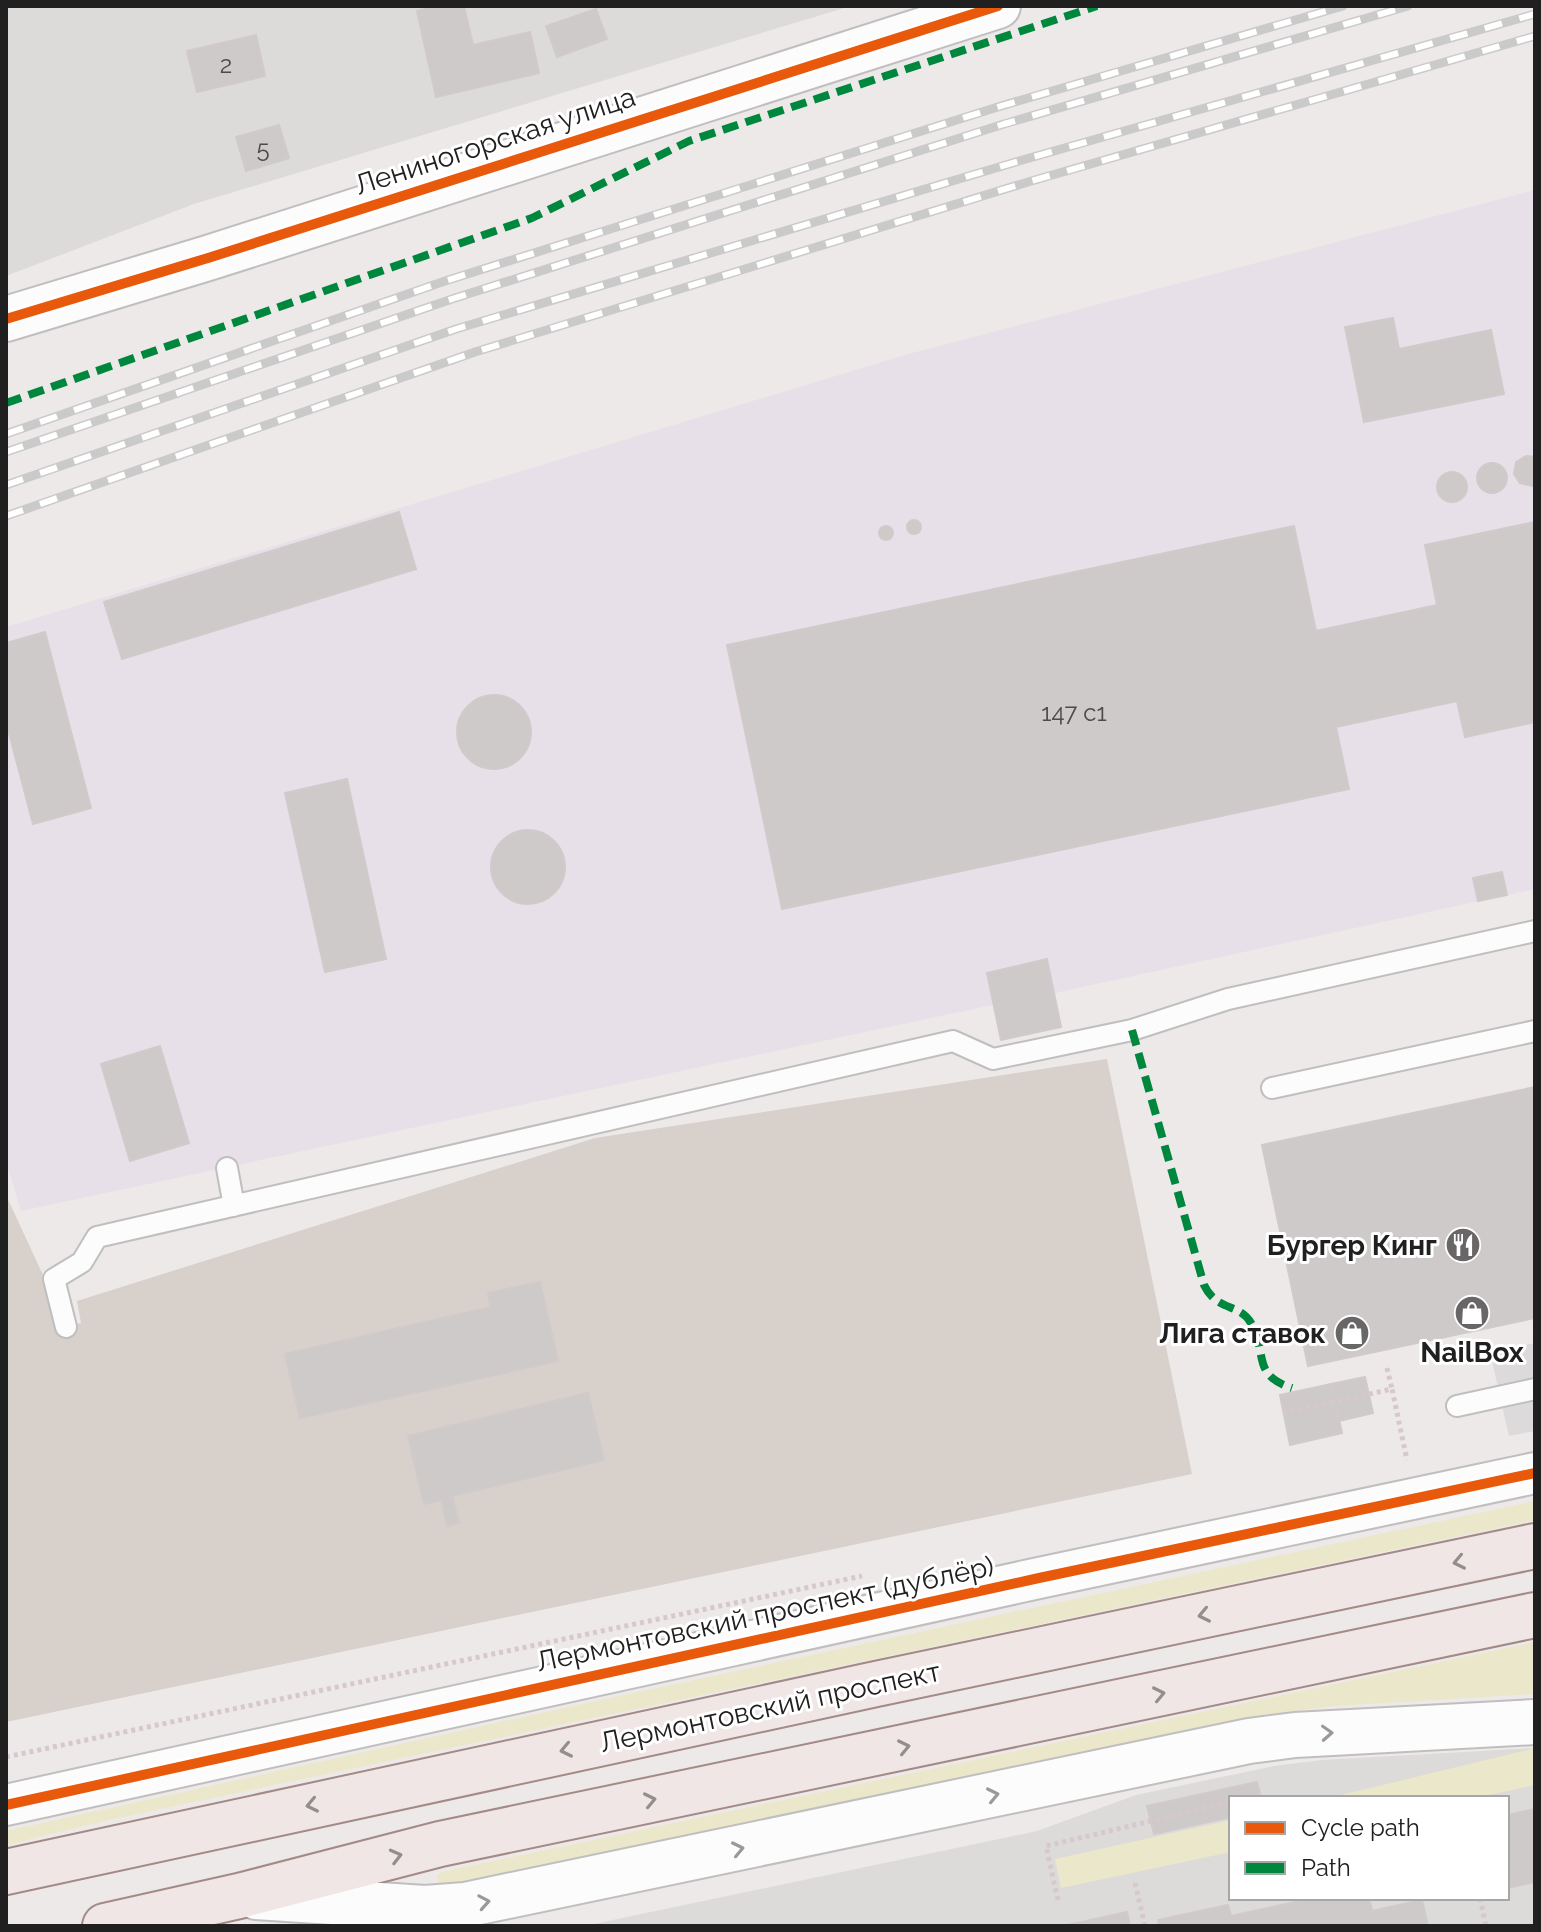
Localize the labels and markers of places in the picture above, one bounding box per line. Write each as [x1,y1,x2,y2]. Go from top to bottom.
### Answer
restaurant icon: Бургер Кинг [1444,1226,1482,1264]
place label: Бургер Кинг [1267,1229,1437,1262]
shop icon: NailBox [1453,1294,1491,1332]
shop icon: Лига ставок [1333,1314,1371,1352]
place label: Лига ставок [1159,1317,1326,1350]
place label: NailBox [1420,1336,1524,1369]

